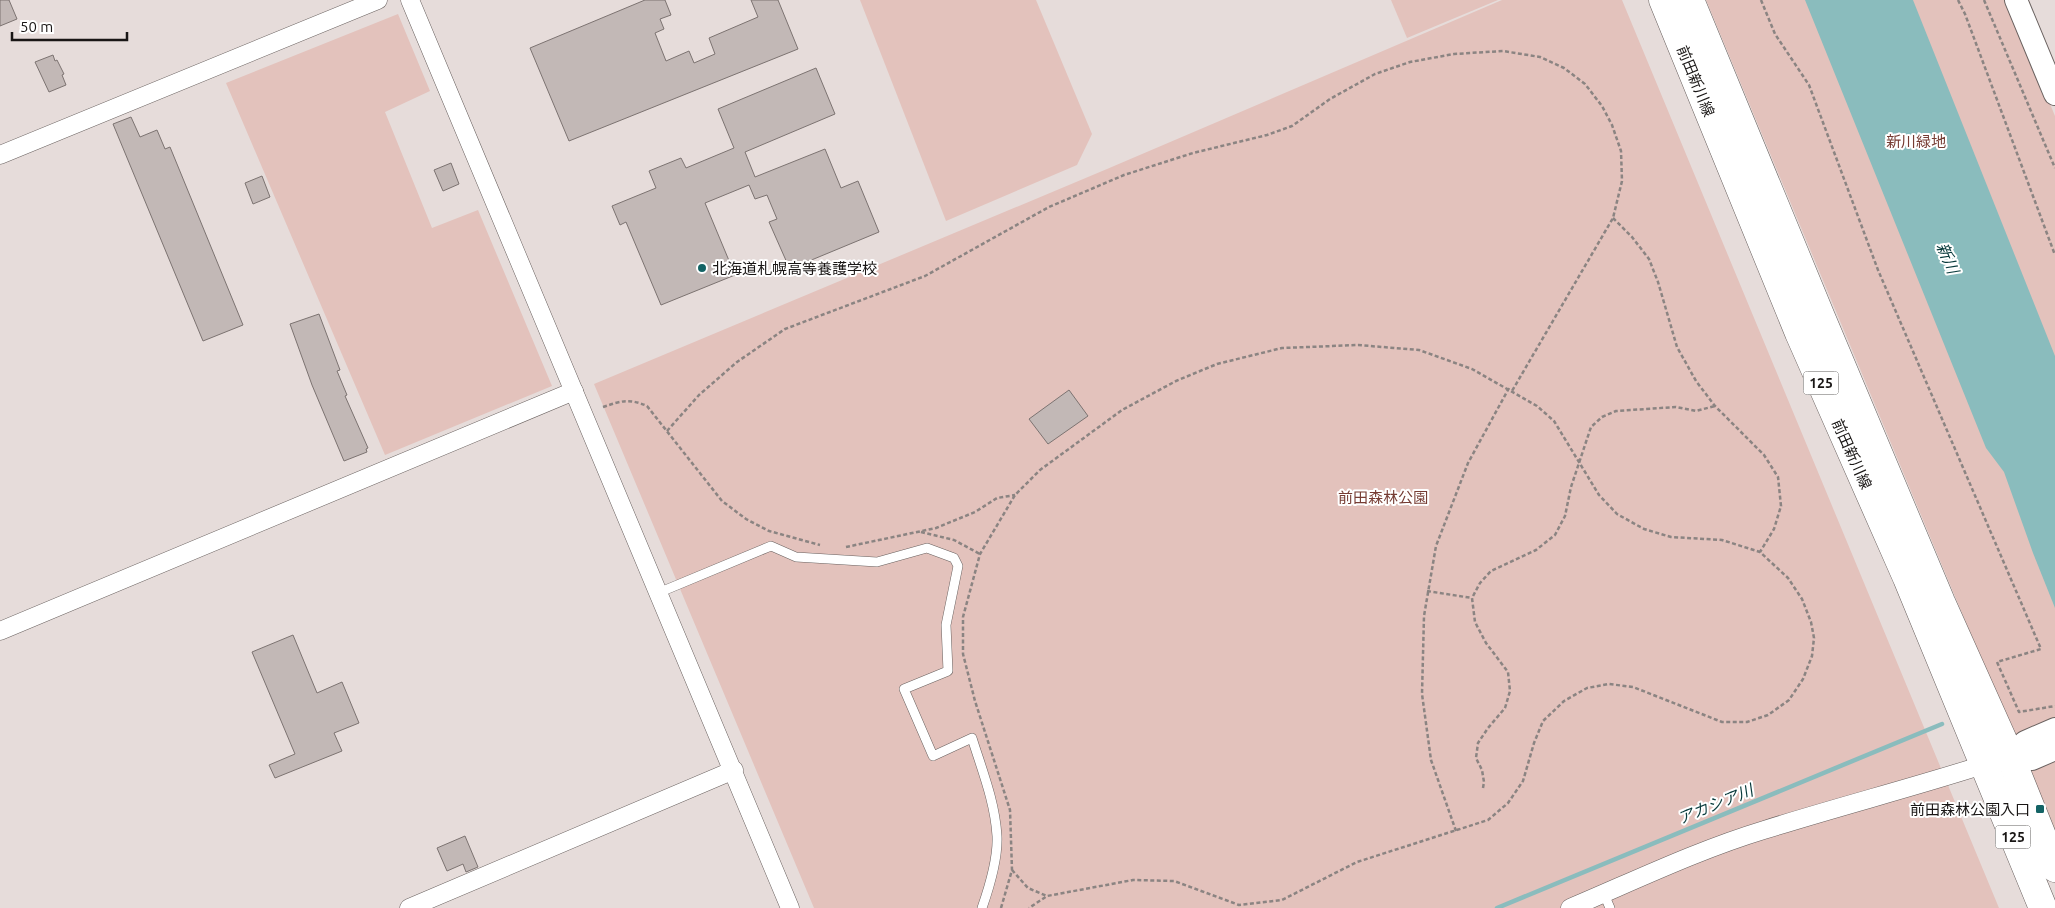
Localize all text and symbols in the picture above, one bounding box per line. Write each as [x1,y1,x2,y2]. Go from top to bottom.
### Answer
scale bar [12,10,128,42]
text: 50 m [20,18,53,35]
street label: 前田新川線 [1674,43,1718,119]
park label: 新川緑地 [1886,133,1946,150]
water label: 新川 [1933,240,1963,278]
place label: 北海道札幌高等養護学校 [712,260,877,277]
marker: 北海道札幌高等養護学校 [696,262,708,274]
road number: 125 [1804,372,1838,394]
street label: 前田新川線 [1829,416,1875,492]
park label: 前田森林公園 [1338,489,1428,506]
water label: アカシア川 [1675,780,1757,827]
place label: 前田森林公園入口 [1910,801,2030,818]
marker: 前田森林公園入口 [2034,803,2046,815]
road number: 125 [1996,826,2030,849]

